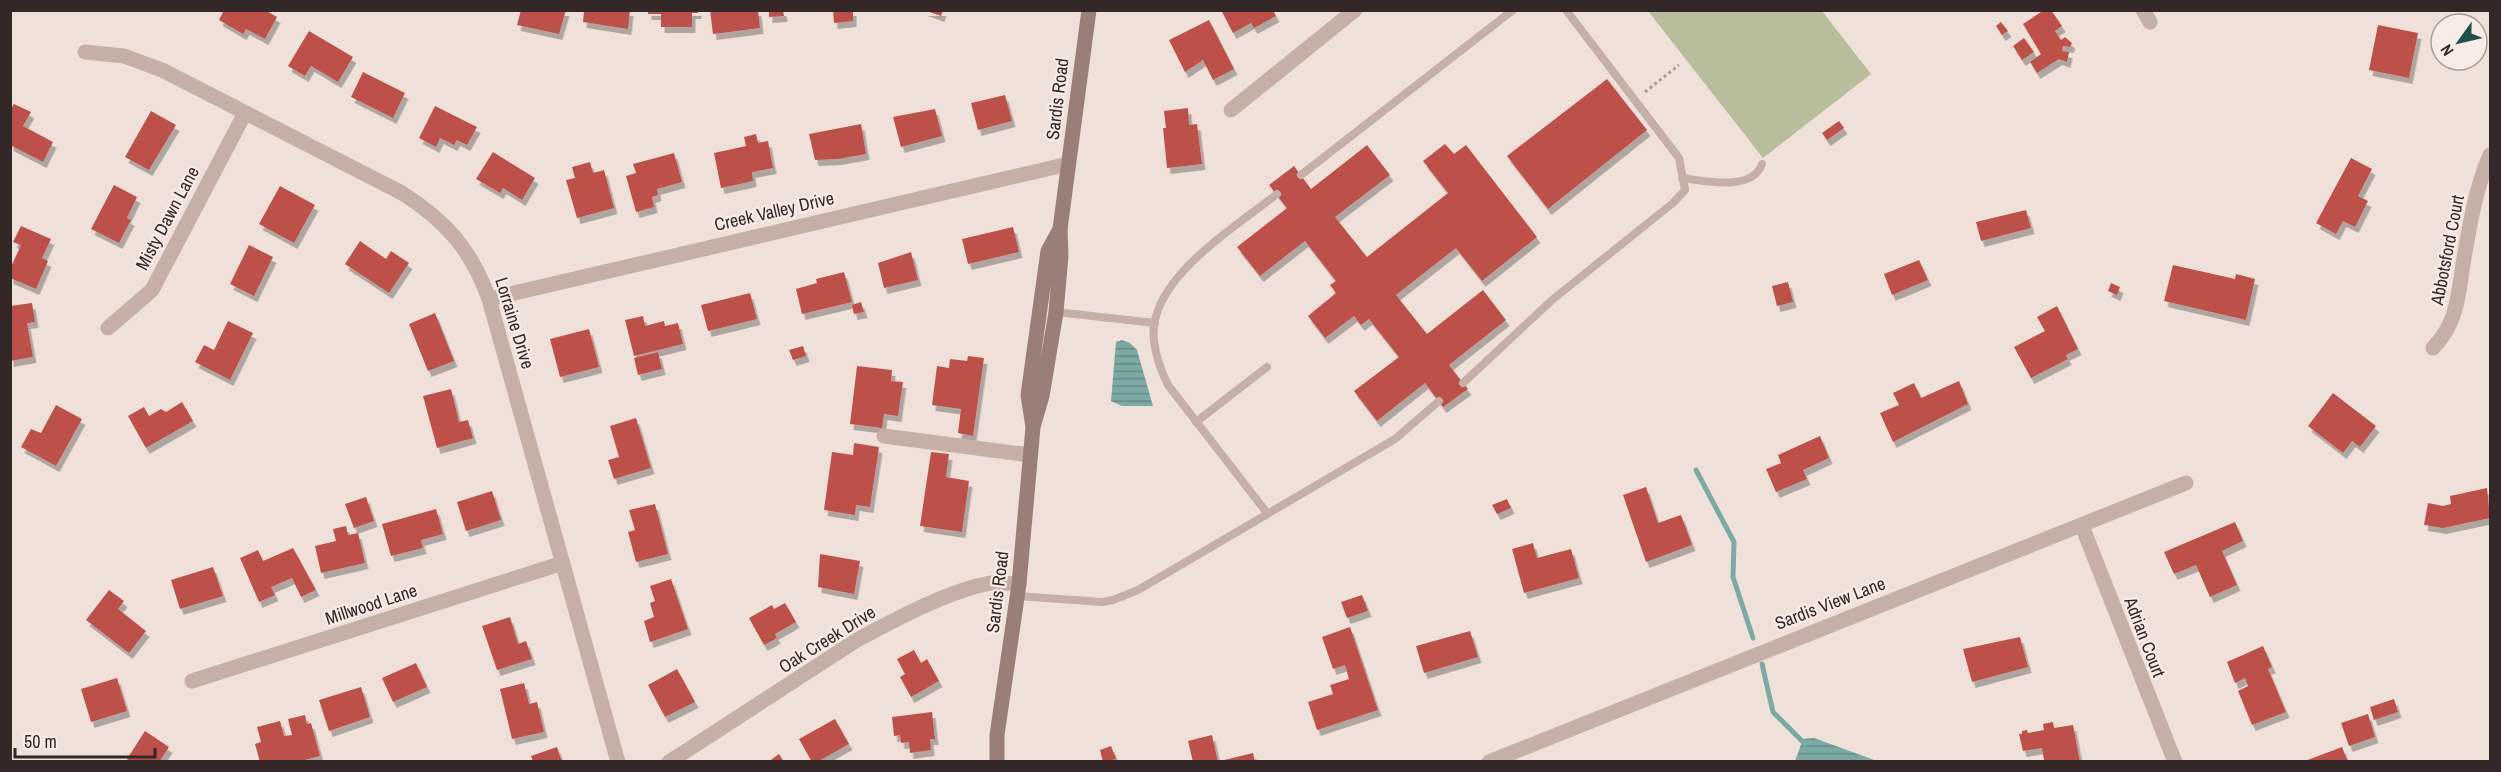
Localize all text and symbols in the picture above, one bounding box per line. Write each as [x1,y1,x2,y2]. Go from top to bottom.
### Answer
north arrow [2429,12,2489,72]
text: N [2435,40,2458,60]
street label: Sardis Road [1040,57,1074,141]
street label: Misty Dawn Lane [129,162,205,274]
street label: Creek Valley Drive [712,185,836,237]
street label: Abbotsford Court [2424,193,2470,308]
street label: Lorraine Drive [489,274,541,372]
street label: Sardis Road [980,550,1014,634]
street label: Sardis View Lane [1771,570,1889,636]
street label: Millwood Lane [322,577,420,631]
street label: Adrian Court [2118,593,2172,681]
street label: Oak Creek Drive [774,599,880,679]
scale bar [15,721,154,759]
text: 50 m [24,729,57,754]

